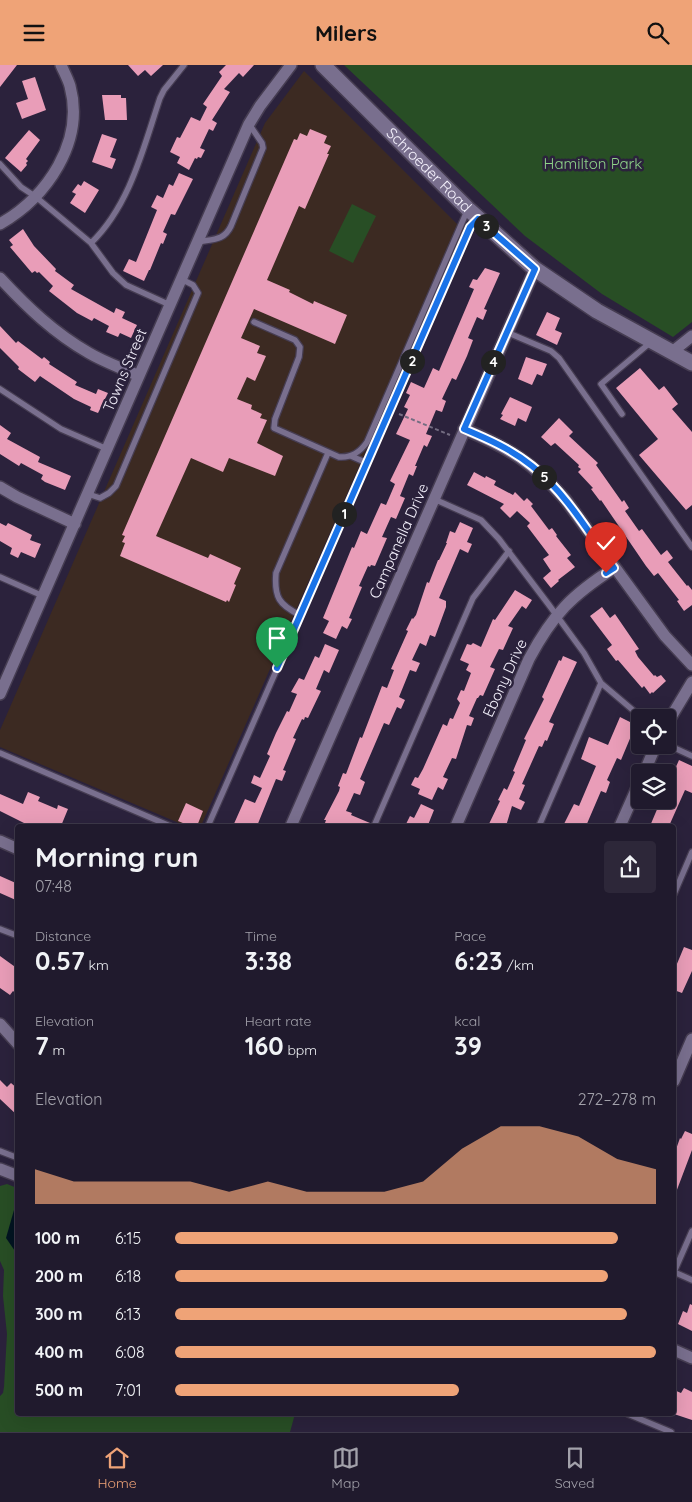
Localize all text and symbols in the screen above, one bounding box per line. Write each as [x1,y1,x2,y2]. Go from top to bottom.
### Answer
icon: menu [20,19,48,47]
text: Milers [315,19,377,47]
icon: search [644,19,672,47]
street label: Schroeder Road [382,123,476,216]
park label: Hamilton Park [544,154,642,173]
pin: 3 [474,213,498,239]
text: 3 [483,217,490,235]
street label: Towns Street [99,325,151,414]
pin: 2 [400,349,424,373]
pin: 4 [480,349,506,375]
text: 2 [409,352,416,370]
text: 4 [489,353,498,371]
pin: 5 [532,465,556,489]
text: 5 [540,468,549,486]
street label: Campanella Drive [365,480,432,601]
pin: 1 [332,501,356,527]
text: 1 [342,505,347,523]
pin [585,522,627,573]
icon: check [592,529,620,557]
pin [256,617,298,668]
icon: arrive [263,624,291,652]
street label: Ebony Drive [478,636,531,720]
map controls [631,709,676,809]
button: locate [631,709,676,754]
button: layers [631,764,676,809]
text: Morning run [35,839,199,874]
button: share [604,841,656,893]
text: 07:48 [35,876,72,896]
text: Distance [35,927,91,945]
text: Time [245,927,277,945]
text: Pace [454,927,486,945]
text: 0.57 [35,945,85,976]
text: 3:38 [245,945,292,976]
text: 6:23 [454,945,503,976]
text: km [85,956,109,974]
text: /km [503,956,534,974]
text: Elevation [35,1012,94,1030]
text: Heart rate [245,1012,311,1030]
text: kcal [454,1012,480,1030]
text: 7 [35,1030,49,1061]
text: 160 [245,1030,284,1061]
text: 39 [454,1030,482,1061]
text: m [49,1041,65,1059]
text: bpm [284,1041,317,1059]
text: Elevation [35,1089,102,1109]
text: 272–278 m [578,1089,656,1109]
text: 100 m [35,1228,80,1248]
text: 6:15 [115,1228,141,1248]
text: 200 m [35,1266,83,1286]
text: 6:18 [115,1266,141,1286]
text: 300 m [35,1304,82,1324]
text: 6:13 [115,1304,141,1324]
text: 400 m [35,1342,83,1362]
text: 6:08 [115,1342,145,1362]
text: 500 m [35,1380,83,1400]
text: 7:01 [115,1380,142,1400]
tab: Home [97,1444,137,1492]
tab: Map [331,1444,360,1492]
tab: Saved [555,1444,595,1492]

